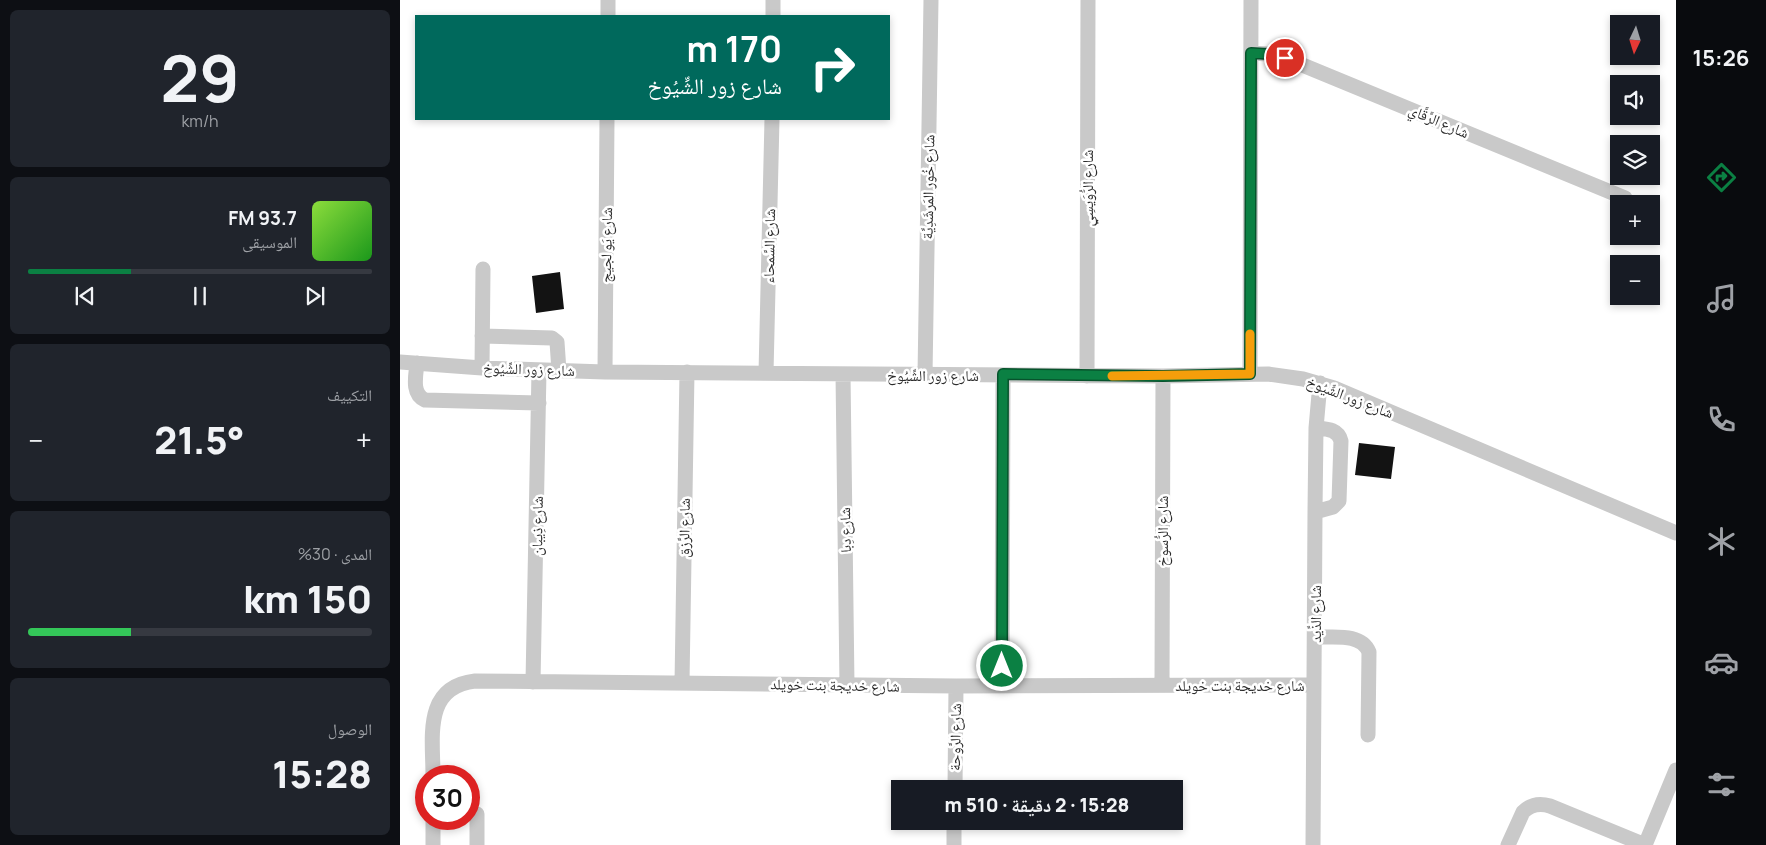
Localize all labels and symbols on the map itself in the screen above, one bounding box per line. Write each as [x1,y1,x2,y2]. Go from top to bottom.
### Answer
north arrow [1610,15,1660,65]
pin [1264,37,1306,79]
street label: شارع الرَّقَّاي [1405,99,1473,145]
street label: شارع خُور المَرشَدِيَّة [917,134,939,240]
street label: شارع الرُّوَيسِي [1077,150,1099,226]
street label: شارع يَو لجيج [595,207,617,283]
street label: شارع السَّمحاء [758,208,780,284]
street label: شارع زور الشِّيُوخ [483,357,575,381]
street label: شارع زور الشِّيُوخ [887,365,979,386]
street label: شارع زور الشِّيُوخ [1303,371,1397,423]
street label: شارع الرُّسوخ [1152,495,1173,566]
street label: شارع ذِيبان [526,496,548,556]
street label: شارع الرِّزق [673,498,695,558]
street label: شارع دِبا [834,507,856,553]
street label: شارع الذِّيد [1305,585,1326,643]
position arrow [975,639,1027,691]
street label: شارع خديجة بنت خويلد [770,673,900,697]
street label: شارع خديجة بنت خويلد [1175,675,1305,696]
street label: شارع الرَّوحة [944,703,966,771]
speed limit sign: 30 [415,765,480,830]

